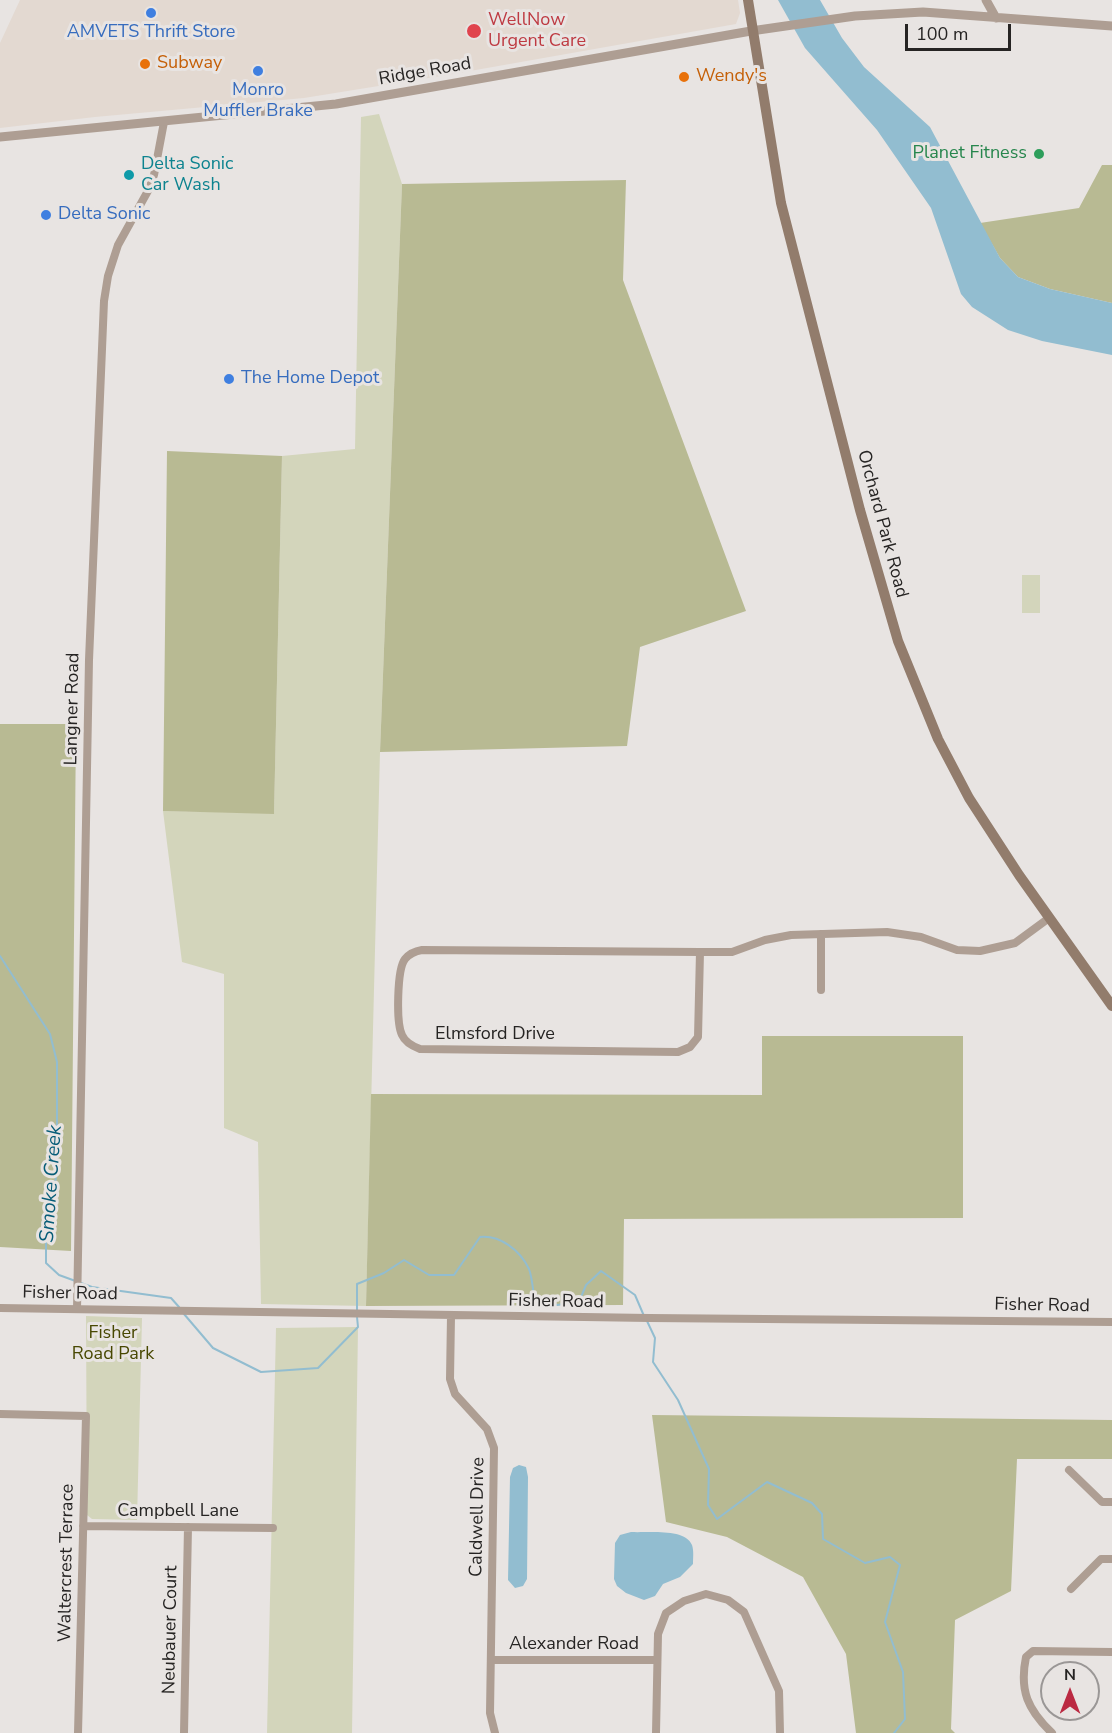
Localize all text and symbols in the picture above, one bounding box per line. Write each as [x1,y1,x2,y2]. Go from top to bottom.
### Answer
marker: AMVETS Thrift Store [144,6,158,20]
place label: WellNow Urgent Care [488,10,586,52]
scale bar [908,12,1014,50]
place label: AMVETS Thrift Store [67,22,235,44]
marker: WellNow Urgent Care [465,22,483,40]
text: 100 m [916,22,968,46]
place label: Subway [157,53,222,75]
street label: Ridge Road [377,53,473,91]
marker: Subway [138,57,152,71]
marker: Monro Muffler Brake [251,64,265,78]
place label: Wendy's [696,66,767,88]
marker: Wendy's [677,70,691,84]
place label: Monro Muffler Brake [203,80,313,122]
place label: Planet Fitness [913,143,1027,165]
marker: Planet Fitness [1032,147,1046,161]
place label: Delta Sonic Car Wash [141,154,233,196]
marker: Delta Sonic Car Wash [122,168,136,182]
place label: Delta Sonic [58,204,150,226]
marker: Delta Sonic [39,208,53,222]
place label: The Home Depot [241,368,379,390]
marker: The Home Depot [222,372,236,386]
street label: Orchard Park Road [852,448,912,600]
street label: Langner Road [61,652,85,766]
street label: Elmsford Drive [435,1024,555,1046]
water label: Smoke Creek [36,1124,68,1244]
street label: Fisher Road [22,1282,118,1306]
street label: Fisher Road [508,1290,604,1314]
street label: Fisher Road [994,1294,1090,1318]
park label: Fisher Road Park [72,1323,154,1366]
street label: Caldwell Drive [466,1457,490,1577]
street label: Waltercrest Terrace [55,1484,79,1642]
street label: Campbell Lane [117,1501,239,1523]
street label: Neubauer Court [159,1566,183,1694]
street label: Alexander Road [509,1634,639,1656]
north arrow [1040,1661,1100,1721]
text: N [1064,1664,1076,1686]

